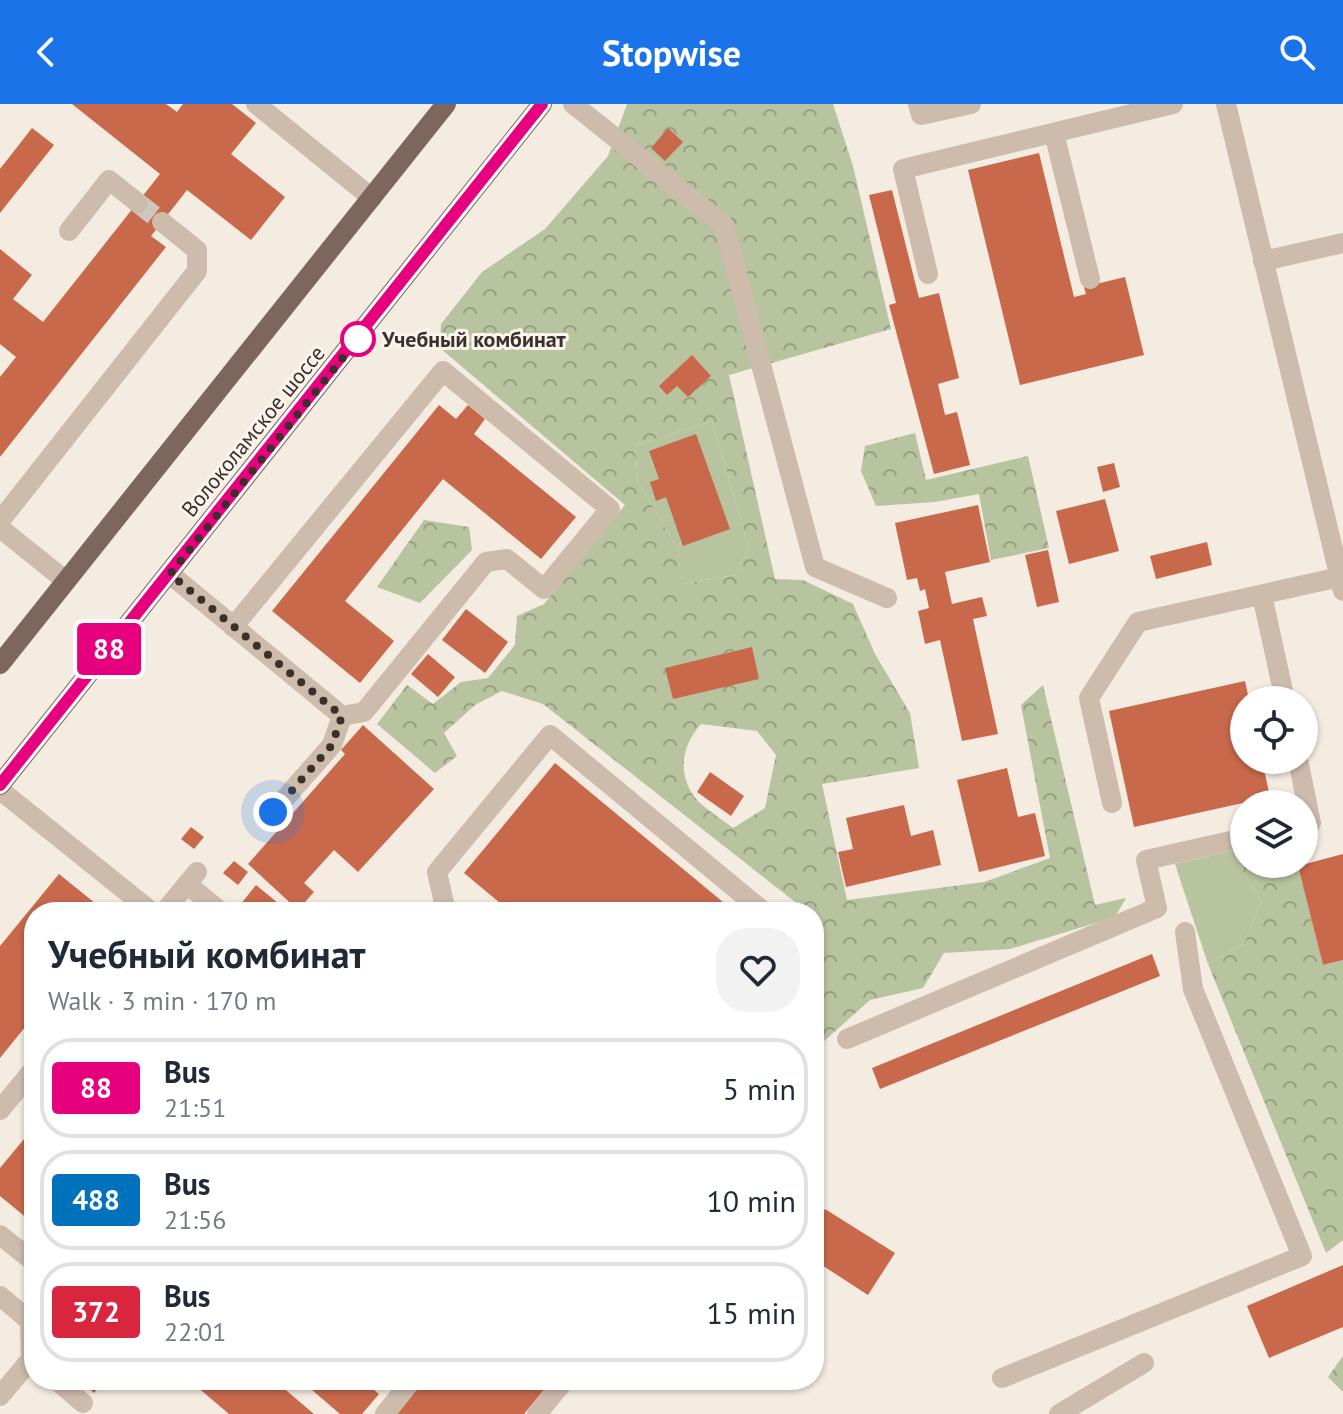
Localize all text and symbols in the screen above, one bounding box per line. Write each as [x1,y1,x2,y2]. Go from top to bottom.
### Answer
text: Stopwise [602,29,741,76]
icon: back [24,30,68,74]
icon: search [1275,30,1319,74]
marker: Учебный комбинат [341,322,375,356]
place label: Учебный комбинат [381,325,567,353]
street label: Волоколамское шоссе [175,340,331,522]
line badge: 88 [73,623,145,675]
text: 88 [93,630,125,667]
map controls [1230,686,1318,878]
button: locate [1230,686,1318,774]
button: layers [1230,790,1318,878]
your location [253,792,293,832]
button: heart [716,928,800,1012]
text: Учебный комбинат [48,929,366,978]
text: Walk · 3 min · 170 m [48,984,276,1017]
text: Bus [164,1052,211,1091]
text: 88 [80,1069,112,1106]
text: 5 min [723,1069,796,1108]
text: 21:51 [164,1091,226,1124]
text: Bus [164,1164,211,1203]
text: 488 [72,1181,120,1218]
text: 10 min [706,1181,796,1220]
text: 21:56 [164,1203,226,1236]
text: Bus [164,1276,211,1315]
text: 372 [72,1293,120,1330]
text: 15 min [706,1293,796,1332]
text: 22:01 [164,1315,226,1348]

